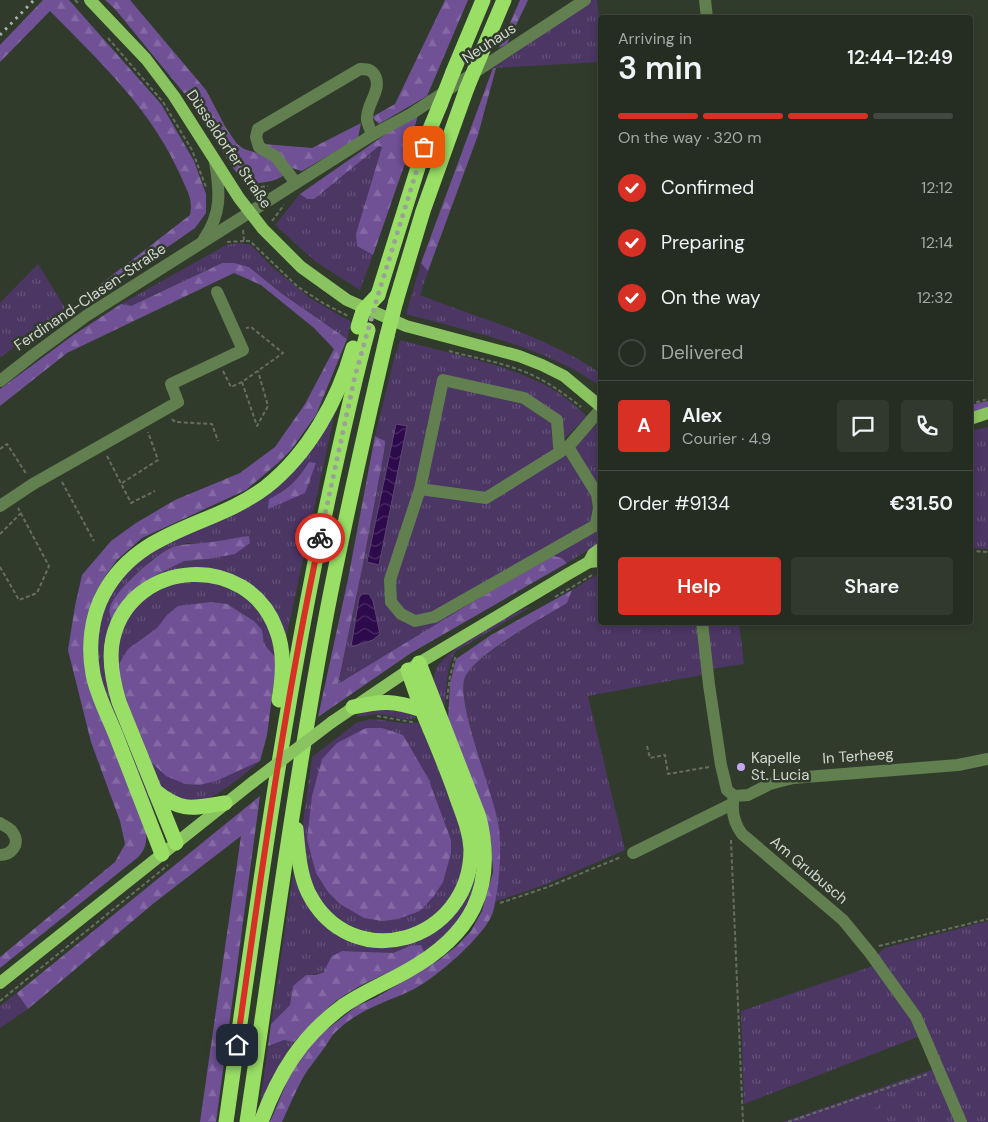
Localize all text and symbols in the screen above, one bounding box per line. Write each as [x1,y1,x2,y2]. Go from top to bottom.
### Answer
street label: Neuhaus [458,18,520,68]
text: Arriving in [618,28,692,49]
text: 12:44–12:49 [847,45,953,70]
text: 3 min [618,47,702,89]
street label: Düsseldorfer Straße [182,86,276,212]
pin [403,126,445,168]
text: On the way · 320 m [618,127,762,148]
icon: bag [410,133,438,161]
icon: check [618,174,646,202]
text: Confirmed [661,175,754,200]
text: 12:12 [921,177,953,198]
icon: check [618,229,646,257]
text: Preparing [661,230,745,255]
text: 12:14 [921,232,953,253]
street label: Ferdinand-Clasen-Straße [10,239,170,355]
icon: check [618,284,646,312]
text: On the way [661,285,761,310]
text: 12:32 [917,287,953,308]
text: Delivered [661,340,743,365]
button: chat [837,400,889,452]
button: phone [901,400,953,452]
text: Alex [682,403,722,428]
text: A [637,413,651,438]
text: Courier · 4.9 [682,428,771,449]
text: Order #9134 [618,491,730,516]
text: €31.50 [890,491,953,516]
courier [295,513,345,563]
icon: bike [306,524,334,552]
button: Help [618,557,781,615]
button: Share [791,557,953,615]
street label: In Terheeg [822,744,894,768]
place label: Kapelle St. Lucia [751,748,809,785]
marker: Kapelle St. Lucia [735,761,747,773]
street label: Am Grubusch [766,832,852,908]
pin [216,1024,258,1066]
icon: home [223,1031,251,1059]

